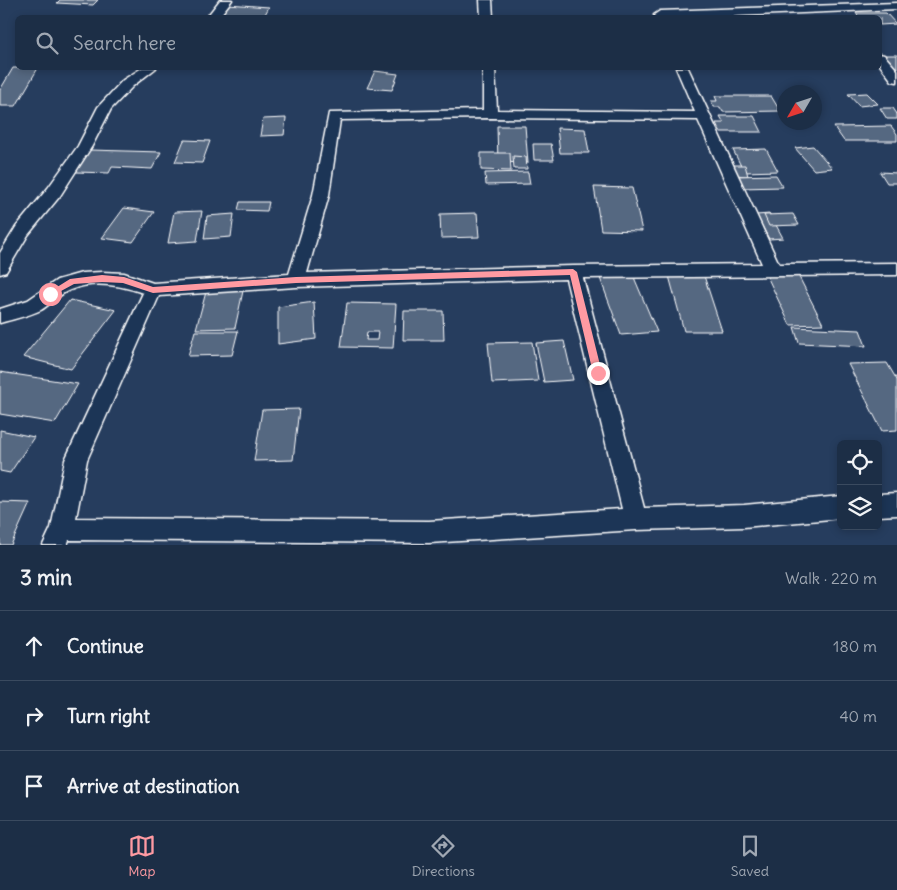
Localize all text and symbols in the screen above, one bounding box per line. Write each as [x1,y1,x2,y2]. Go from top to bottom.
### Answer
search box [15,15,882,70]
icon: search [33,29,61,57]
text: Search here [73,31,176,55]
north arrow [777,85,822,130]
route start [39,283,62,306]
route end [587,362,610,385]
map controls [837,440,882,530]
button: locate [837,440,882,485]
button: layers [837,485,882,530]
text: 3 min [20,564,72,591]
text: Walk · 220 m [785,568,877,588]
icon: ahead [20,632,48,660]
text: Continue [67,634,144,658]
text: 180 m [833,636,877,656]
icon: right [20,702,48,730]
text: Turn right [67,704,150,728]
text: 40 m [839,706,877,726]
icon: arrive [20,772,48,800]
text: Arrive at destination [67,774,240,798]
tab: Map [128,832,156,880]
tab: Directions [412,832,475,880]
tab: Saved [731,832,769,880]

